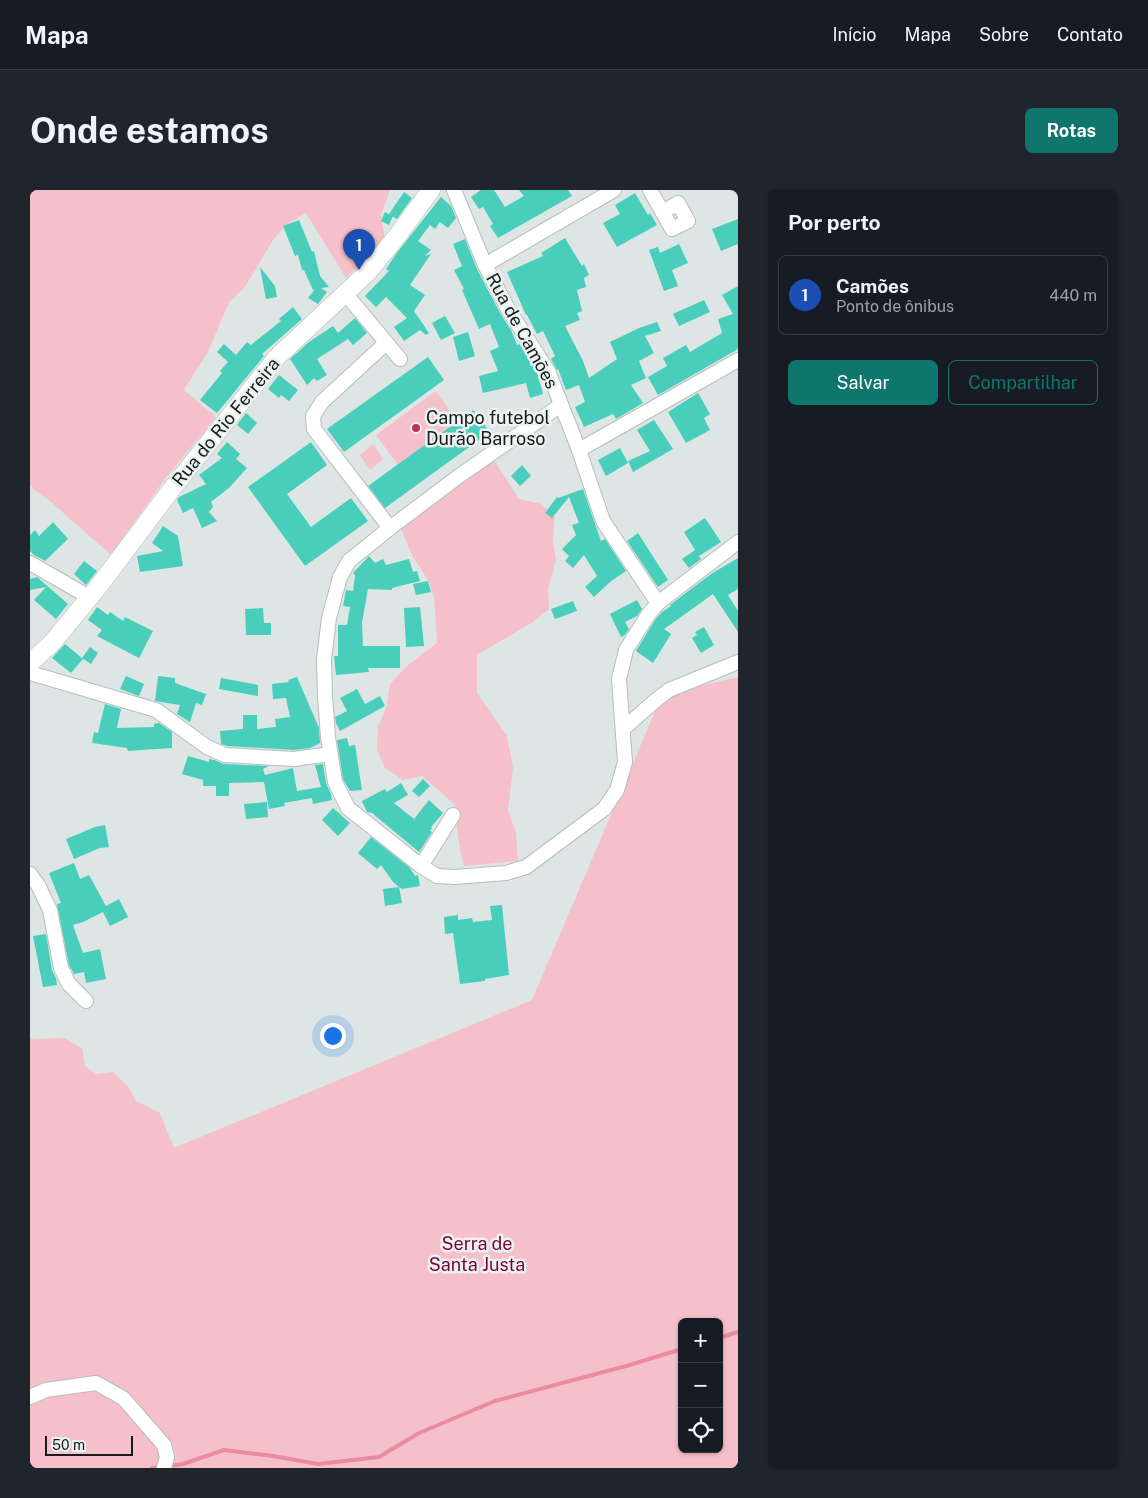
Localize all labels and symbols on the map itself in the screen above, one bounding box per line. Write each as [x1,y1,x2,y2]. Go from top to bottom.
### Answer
pin: 1 [343,229,375,270]
street label: Rua de Camões [482,269,563,392]
street label: Rua do Rio Ferreira [168,353,284,490]
place label: Campo futebol Durão Barroso [426,407,550,449]
marker: Campo futebol Durão Barroso [410,422,422,434]
your location [320,1023,346,1049]
park label: Serra de Santa Justa [429,1233,525,1275]
scale bar [45,1433,132,1456]

